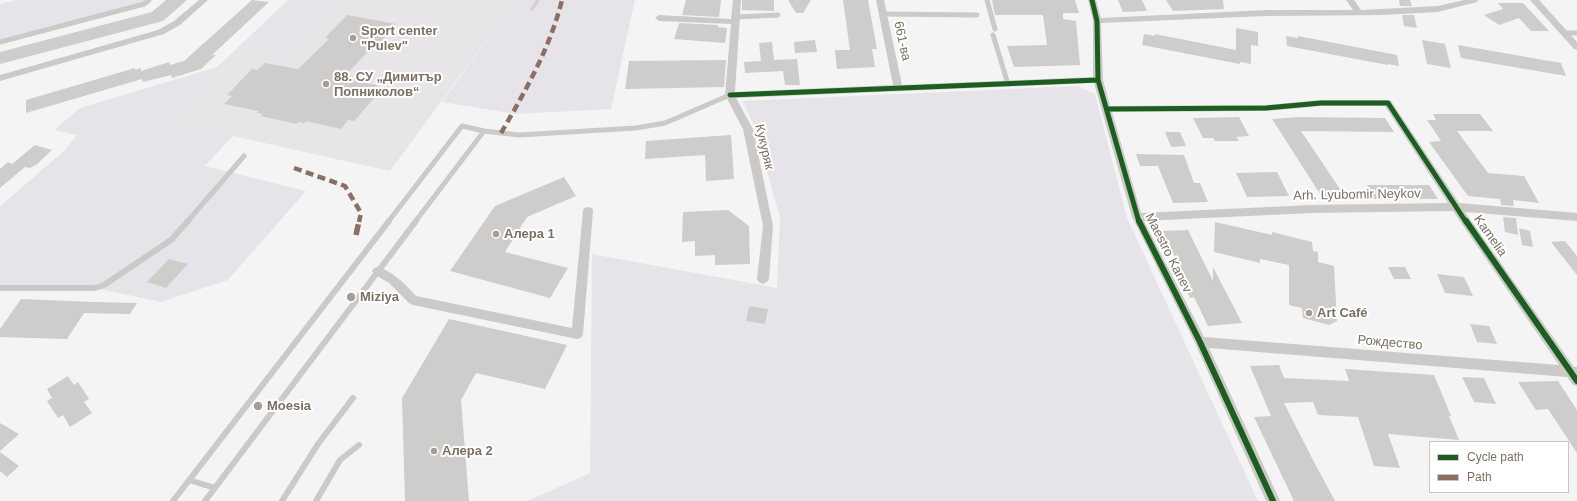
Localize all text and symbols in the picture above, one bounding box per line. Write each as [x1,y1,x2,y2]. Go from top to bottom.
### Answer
street label: 661-ва [890,20,914,62]
place label: Sport center "Pulev" [361,23,438,54]
marker: Sport center "Pulev" [348,33,358,43]
place label: 88. СУ „Димитър Попниколов“ [334,69,442,100]
marker: 88. СУ „Димитър Попниколов“ [321,79,331,89]
street label: Кукуряк [751,123,777,171]
street label: Arh. Lyubomir Neykov [1293,186,1421,204]
street label: Maestro Kanev [1141,211,1195,295]
street label: Kamelia [1470,212,1510,260]
place label: Алера 1 [504,226,555,242]
marker: Алера 1 [491,229,501,239]
place label: Miziya [360,289,399,305]
marker: Miziya [345,291,357,303]
place label: Art Café [1317,305,1368,321]
marker: Art Café [1304,308,1314,318]
street label: Рождество [1357,332,1423,354]
place label: Moesia [267,398,311,414]
marker: Moesia [252,400,264,412]
legend [1429,441,1569,493]
place label: Алера 2 [442,443,493,459]
marker: Алера 2 [429,446,439,456]
text: Cycle path [1467,450,1524,464]
text: Path [1467,470,1492,484]

